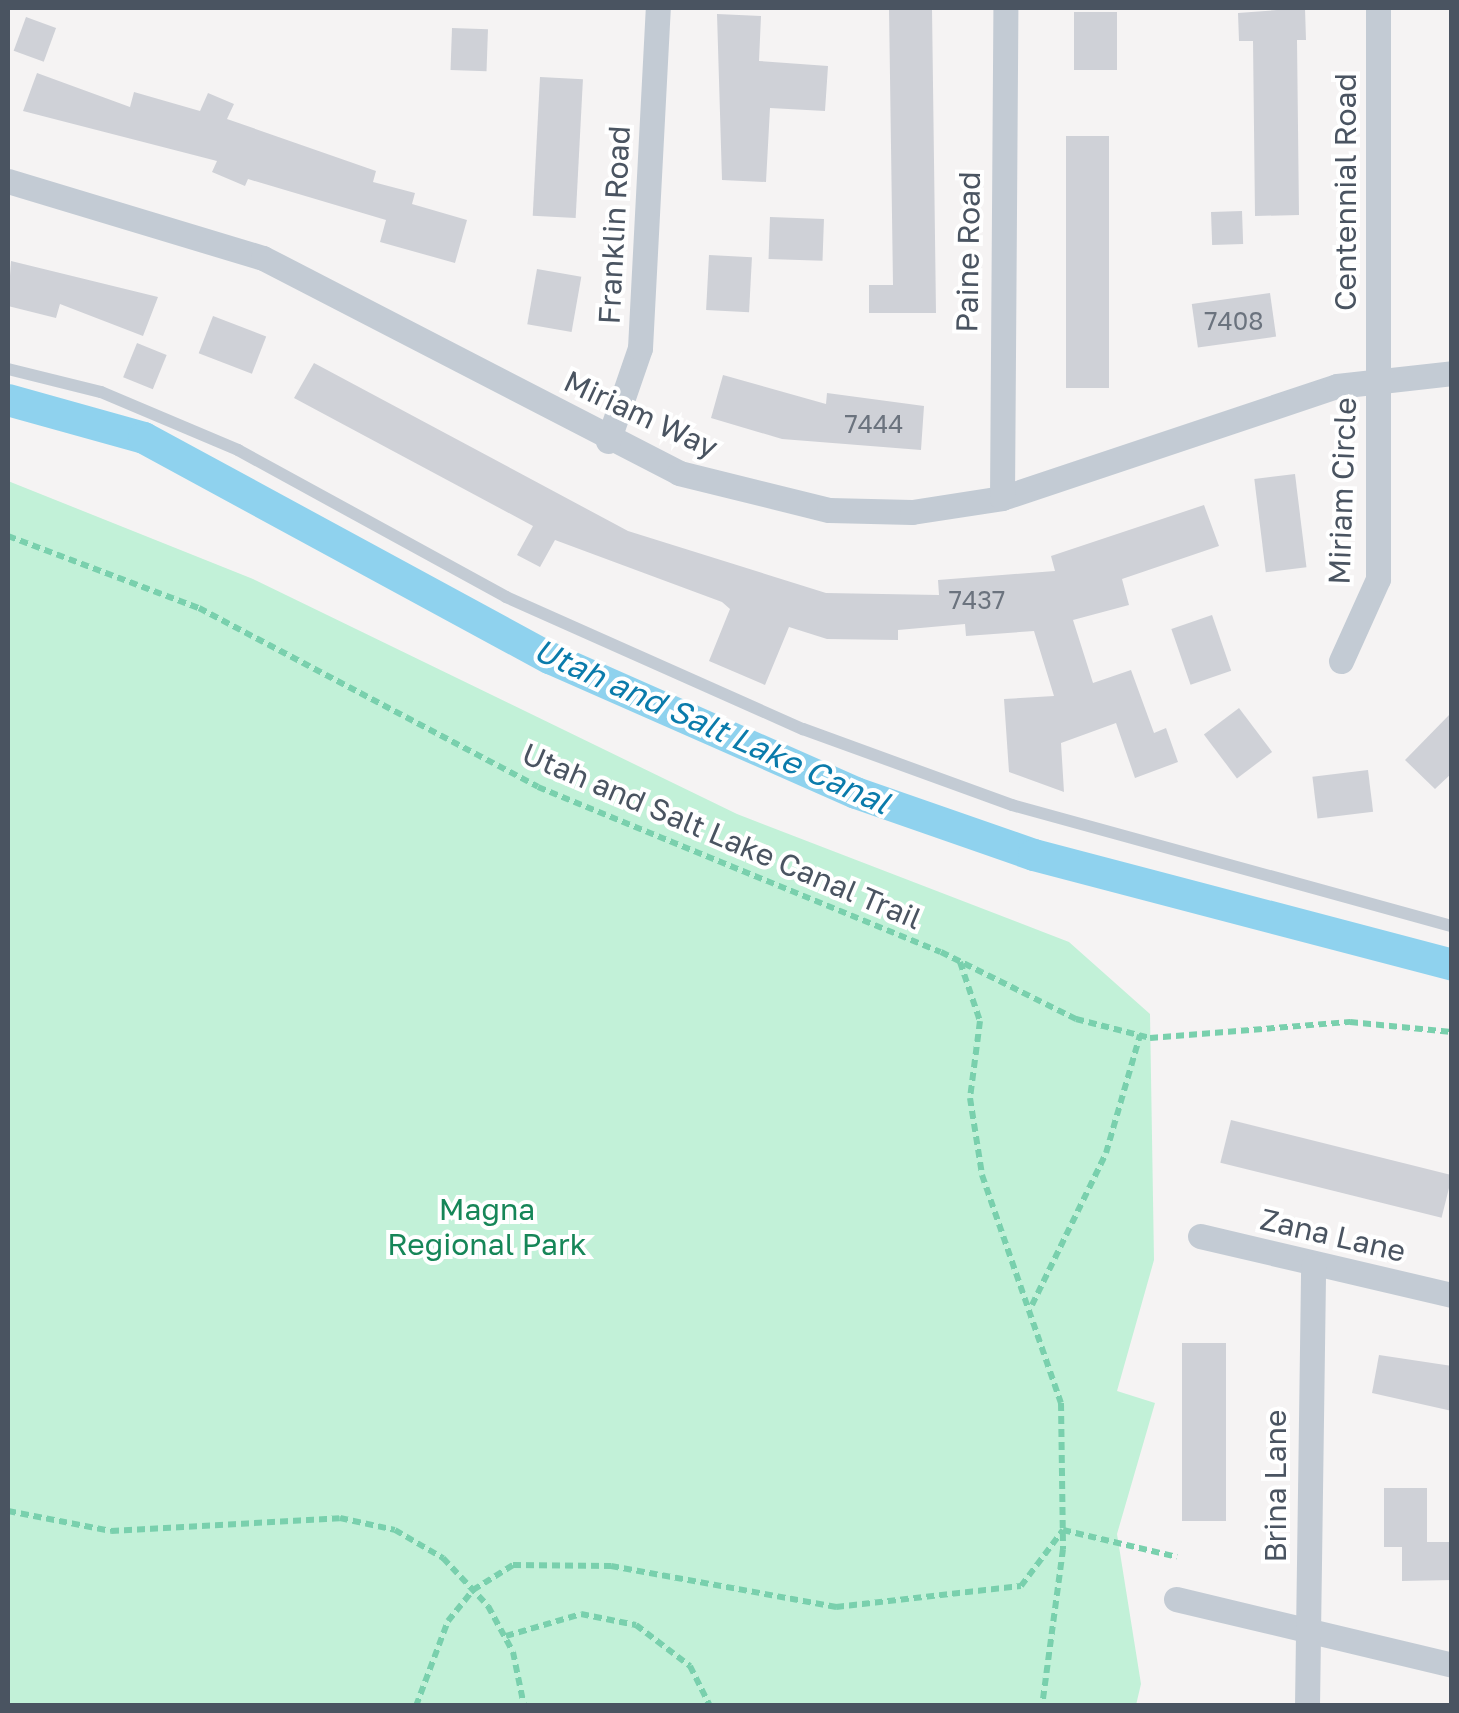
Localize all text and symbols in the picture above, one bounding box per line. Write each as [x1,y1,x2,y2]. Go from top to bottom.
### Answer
street label: Centennial Road [1327,73,1363,311]
street label: Franklin Road [591,125,637,325]
street label: Paine Road [949,171,987,333]
house number: 7408 [1204,306,1264,336]
street label: Miriam Way [558,363,724,465]
street label: Miriam Circle [1321,397,1363,585]
house number: 7444 [845,409,903,439]
house number: 7437 [949,585,1005,615]
water label: Utah and Salt Lake Canal [528,630,896,822]
street label: Utah and Salt Lake Canal Trail [517,735,927,937]
park label: Magna Regional Park [387,1191,587,1262]
street label: Zana Lane [1257,1201,1409,1269]
street label: Brina Lane [1257,1410,1293,1562]

